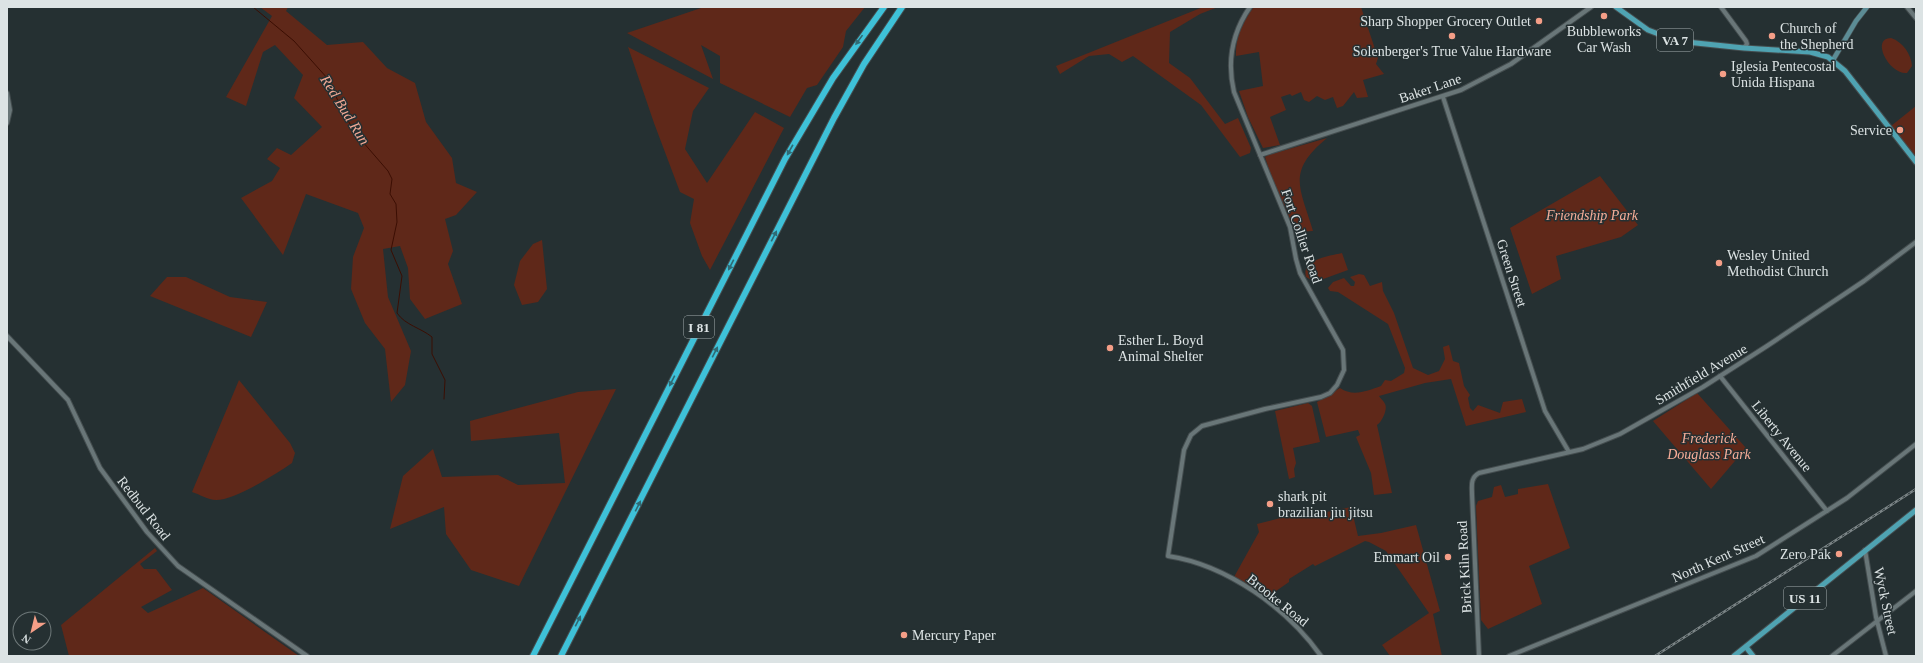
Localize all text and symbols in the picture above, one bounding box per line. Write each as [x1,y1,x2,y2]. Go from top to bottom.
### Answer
marker: Bubbleworks Car Wash [1599,11,1609,21]
place label: Sharp Shopper Grocery Outlet [1360,14,1531,29]
marker: Sharp Shopper Grocery Outlet [1534,16,1544,26]
place label: Church of the Shepherd [1780,21,1853,52]
place label: Bubbleworks Car Wash [1567,24,1641,55]
road number: VA 7 [1657,29,1693,51]
marker: Solenberger's True Value Hardware [1447,31,1457,41]
marker: Church of the Shepherd [1767,31,1777,41]
one-way arrow [855,34,864,45]
place label: Solenberger's True Value Hardware [1353,44,1551,59]
place label: Iglesia Pentecostal Unida Hispana [1731,59,1836,90]
marker: Iglesia Pentecostal Unida Hispana [1718,69,1728,79]
water label: Red Bud Run [317,71,373,148]
street label: Baker Lane [1397,71,1463,106]
place label: Service [1850,123,1892,138]
marker: Service [1895,125,1905,135]
one-way arrow [787,144,794,156]
street label: Fort Collier Road [1278,187,1325,285]
park label: Friendship Park [1545,208,1639,223]
one-way arrow [771,230,777,242]
street label: Green Street [1494,237,1530,309]
place label: Wesley United Methodist Church [1727,248,1829,279]
marker: Wesley United Methodist Church [1714,258,1724,268]
one-way arrow [728,260,734,271]
road number: I 81 [684,316,714,338]
place label: Esther L. Boyd Animal Shelter [1118,333,1203,364]
street label: Smithfield Avenue [1653,341,1750,408]
marker: Esther L. Boyd Animal Shelter [1105,343,1115,353]
one-way arrow [712,346,718,358]
one-way arrow [669,376,675,387]
street label: Liberty Avenue [1749,398,1815,475]
park label: Frederick Douglass Park [1666,431,1752,462]
street label: Redbud Road [114,474,173,543]
place label: shark pit brazilian jiu jitsu [1278,489,1373,520]
marker: shark pit brazilian jiu jitsu [1265,499,1275,509]
one-way arrow [634,500,641,511]
street label: Brick Kiln Road [1455,520,1474,614]
street label: North Kent Street [1670,531,1767,586]
place label: Zero Pak [1780,547,1831,562]
marker: Zero Pak [1834,549,1844,559]
place label: Emmart Oil [1374,550,1440,565]
marker: Emmart Oil [1443,552,1453,562]
street label: Wyck Street [1871,566,1900,636]
street label: Brooke Road [1244,571,1311,630]
road number: US 11 [1784,587,1826,609]
north arrow [12,611,52,651]
one-way arrow [575,615,581,627]
place label: Mercury Paper [912,628,996,643]
marker: Mercury Paper [899,630,909,640]
text: N [20,632,33,646]

